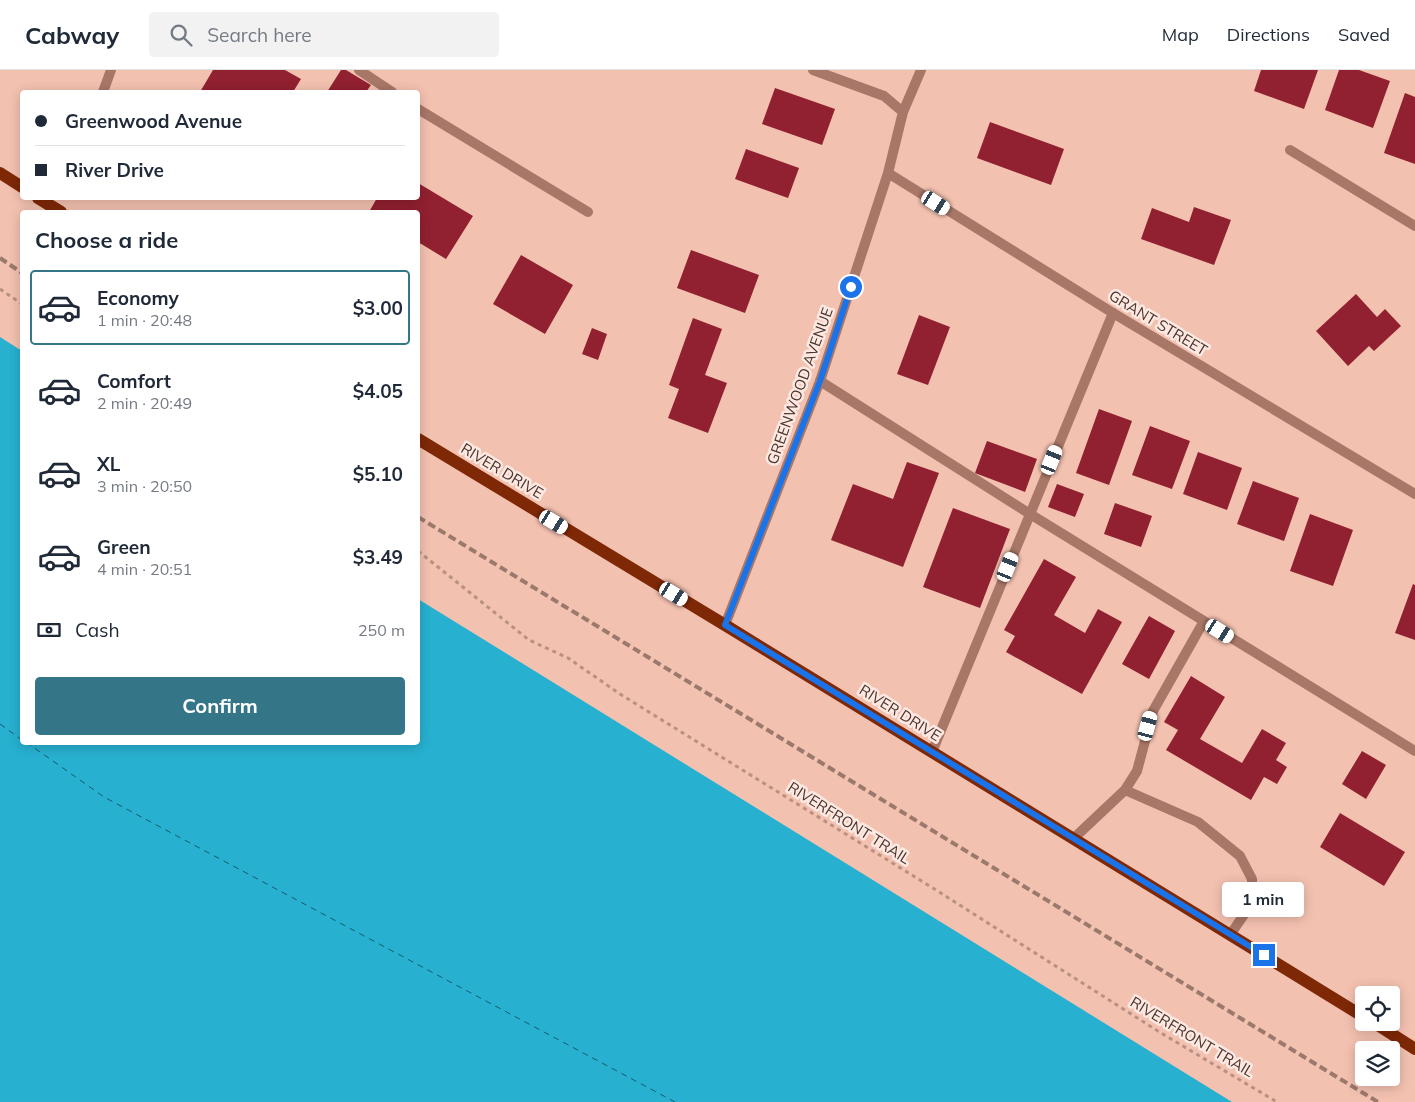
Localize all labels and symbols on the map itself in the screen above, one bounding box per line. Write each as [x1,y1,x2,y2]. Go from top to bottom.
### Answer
car [919,189,952,217]
route start [840,276,862,298]
street label: GRANT STREET [1106,286,1211,359]
street label: GREENWOOD AVENUE [762,305,837,467]
street label: RIVER DRIVE [458,439,547,503]
car [1039,443,1064,477]
car [537,508,570,536]
car [995,550,1020,584]
car [657,580,690,608]
car [1203,617,1236,645]
street label: RIVER DRIVE [856,680,945,745]
car [1136,710,1159,742]
street label: RIVERFRONT TRAIL [785,777,914,868]
callout: 1 min [1223,882,1305,918]
route end [1253,944,1275,966]
street label: RIVERFRONT TRAIL [1127,992,1257,1081]

